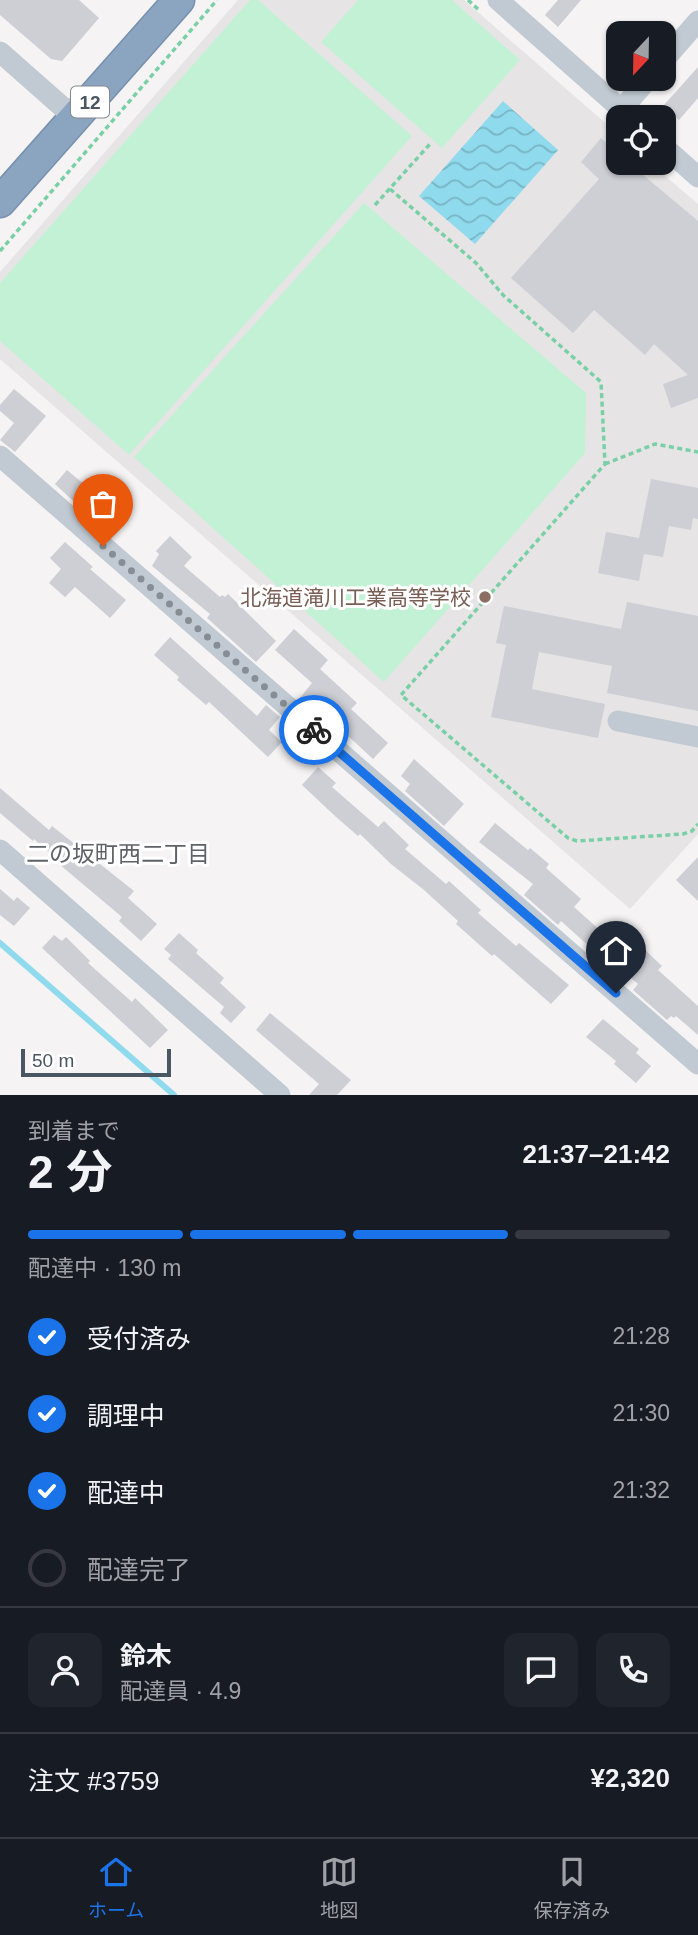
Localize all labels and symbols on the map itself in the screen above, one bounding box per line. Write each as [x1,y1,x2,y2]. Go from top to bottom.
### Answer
north arrow [606,21,676,91]
road number: 12 [71,86,109,118]
pin [73,474,133,546]
place label: 北海道滝川工業高等学校 [240,586,471,609]
marker: 北海道滝川工業高等学校 [477,589,493,605]
courier [279,695,349,765]
district label: 二の坂町西二丁目 [26,841,210,867]
pin [586,921,646,993]
scale bar [21,1046,172,1078]

